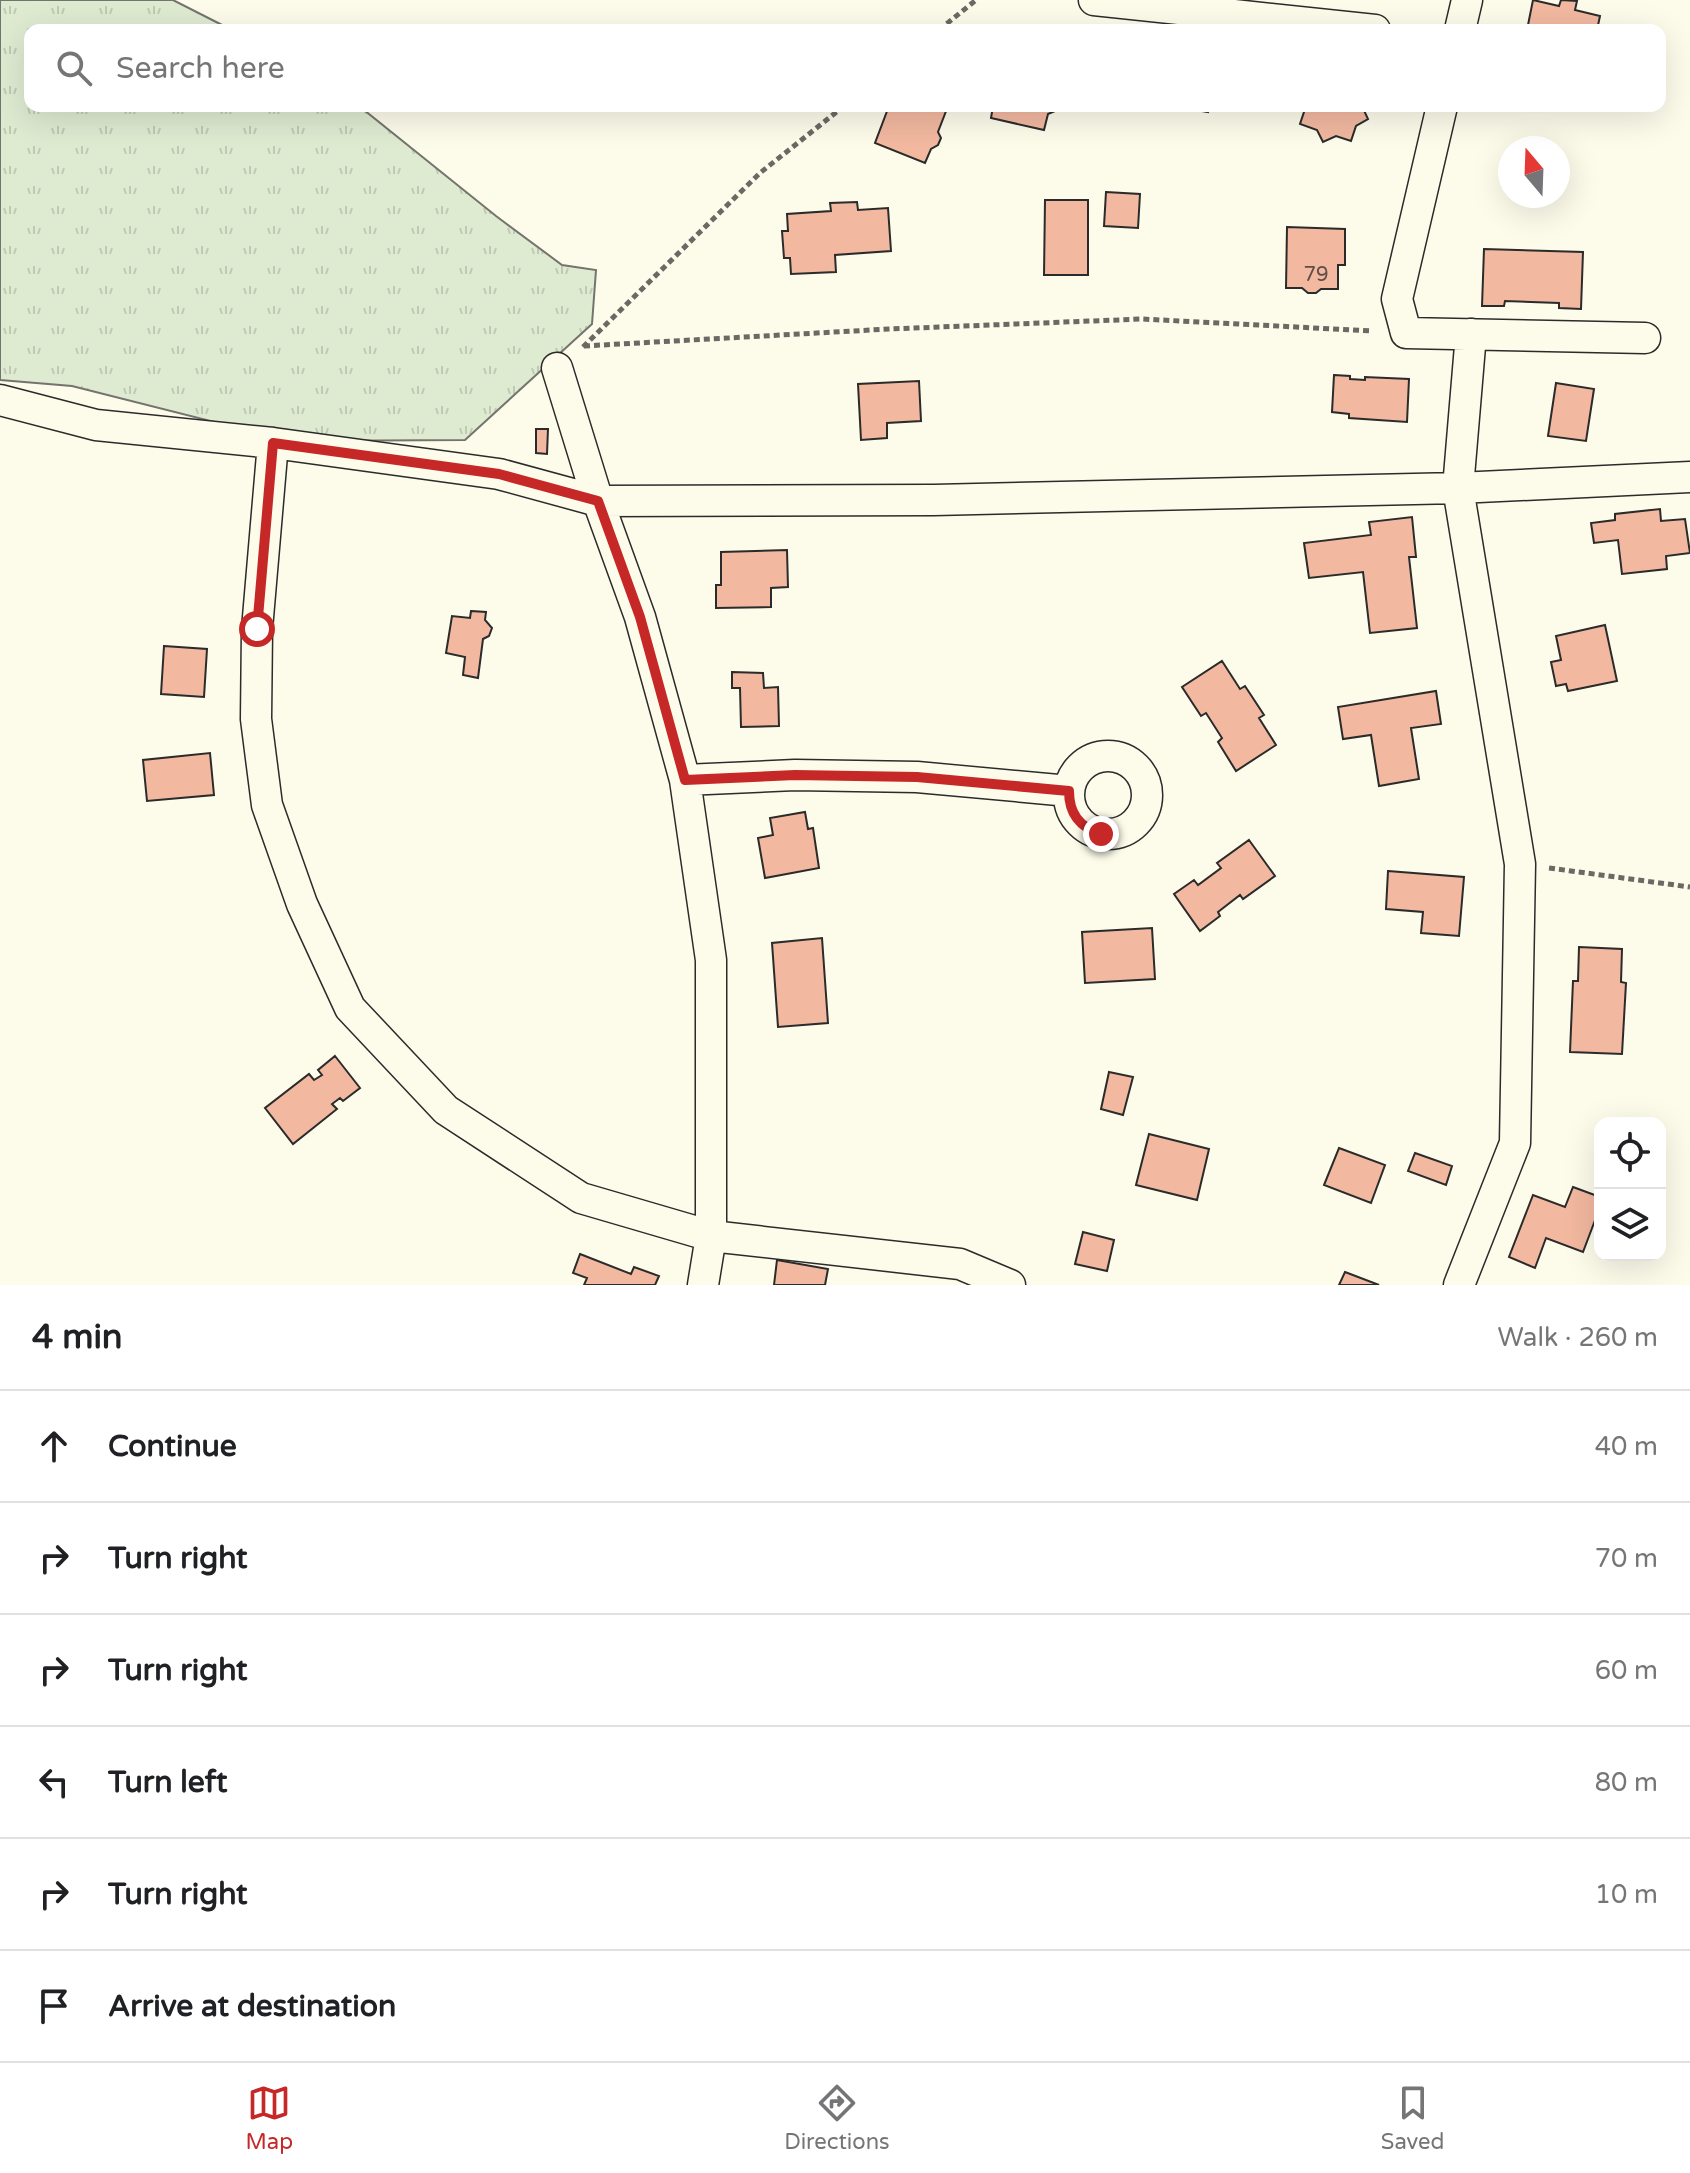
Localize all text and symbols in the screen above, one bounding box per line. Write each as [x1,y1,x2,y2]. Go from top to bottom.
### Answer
search box [24,24,1666,112]
icon: search [52,46,96,90]
text: Search here [116,50,285,87]
north arrow [1498,136,1570,208]
house number: 79 [1303,263,1329,287]
route start [239,611,275,647]
route end [1083,816,1119,852]
map controls [1594,1117,1666,1261]
button: locate [1594,1117,1666,1189]
button: layers [1594,1189,1666,1261]
text: 4 min [32,1317,123,1358]
text: Walk · 260 m [1498,1322,1658,1353]
icon: ahead [32,1424,76,1468]
text: Continue [108,1428,237,1465]
text: 40 m [1595,1431,1658,1462]
icon: right [32,1536,76,1580]
text: Turn right [108,1540,248,1577]
text: 70 m [1595,1543,1658,1574]
icon: right [32,1648,76,1692]
text: Turn right [108,1652,248,1689]
text: 60 m [1595,1655,1658,1686]
icon: left [32,1760,76,1804]
text: Turn left [108,1764,227,1801]
text: 80 m [1595,1767,1658,1798]
icon: right [32,1872,76,1916]
text: Turn right [108,1876,248,1913]
text: 10 m [1595,1879,1658,1910]
icon: arrive [32,1984,76,2028]
text: Arrive at destination [108,1988,396,2025]
tab: Map [246,2081,293,2155]
tab: Directions [784,2081,890,2155]
tab: Saved [1381,2081,1444,2155]

